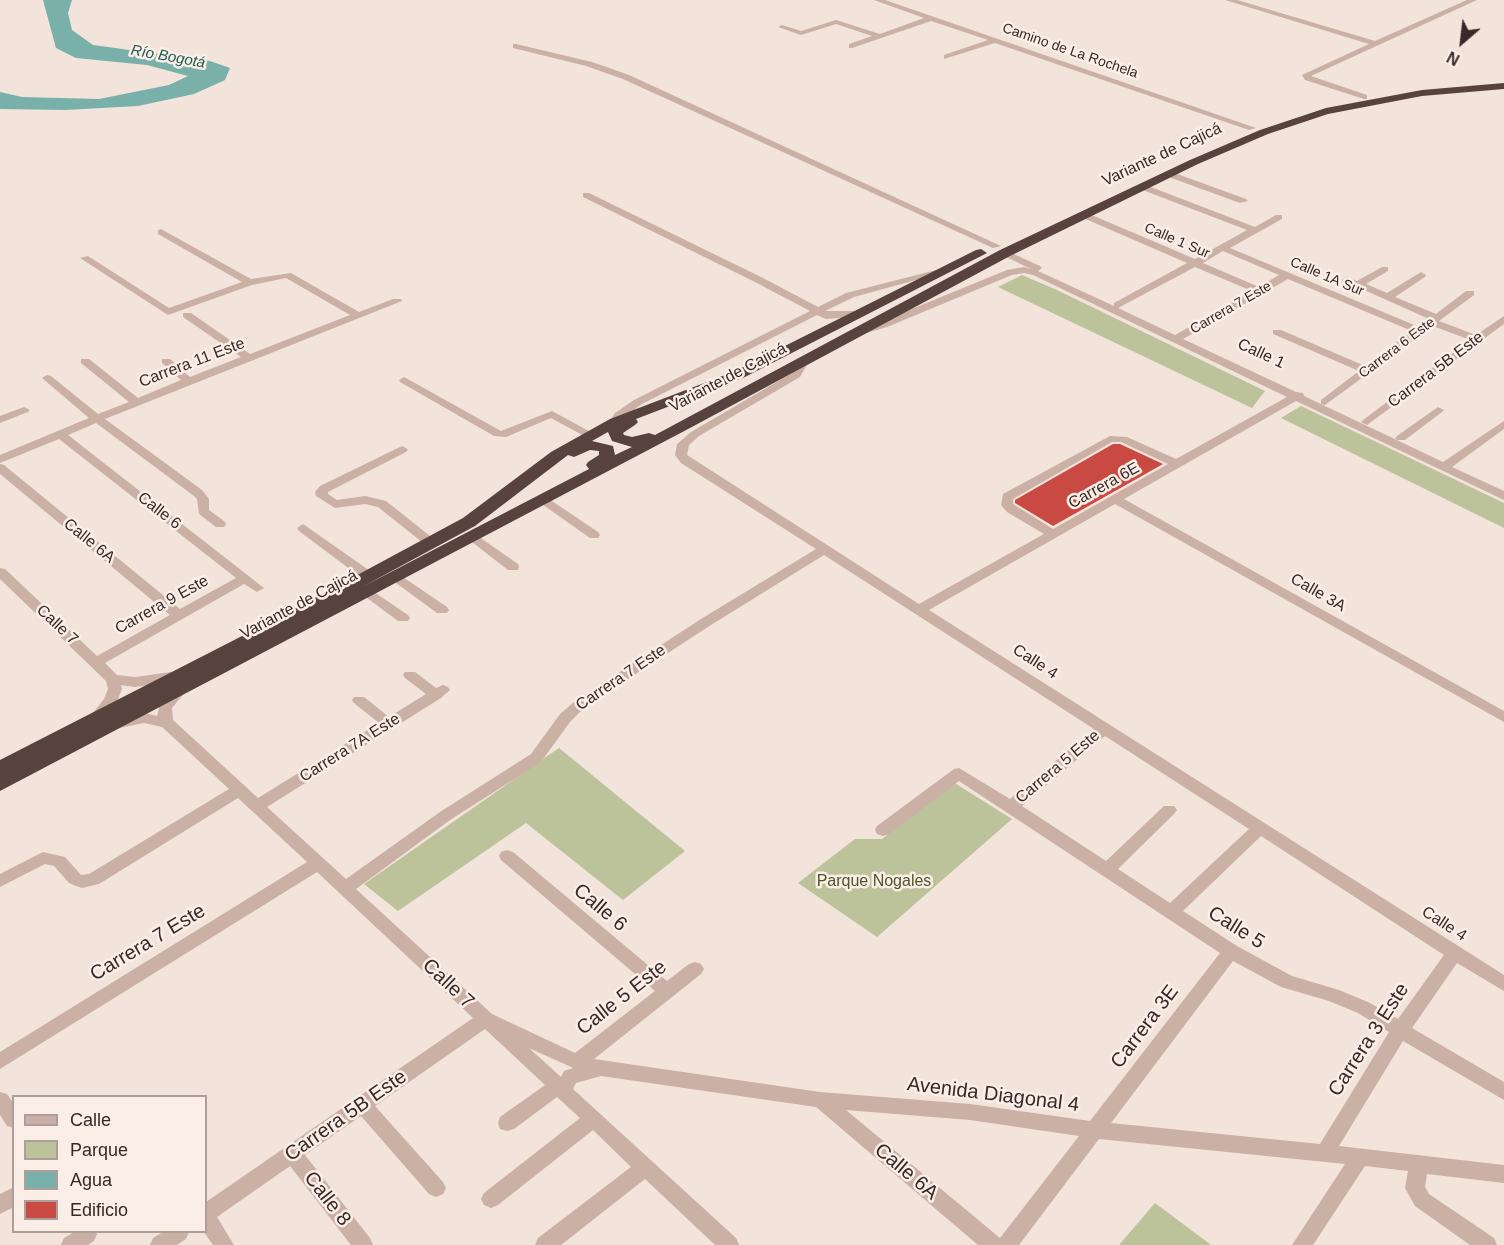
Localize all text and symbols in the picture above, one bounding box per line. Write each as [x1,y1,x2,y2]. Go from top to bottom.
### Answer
north arrow [1432,12,1492,72]
street label: Camino de La Rochela [1000,20,1140,82]
water label: Río Bogotá [129,42,207,72]
text: N [1444,48,1462,69]
street label: Variante de Cajicá [1099,119,1225,191]
street label: Calle 1 Sur [1142,220,1212,262]
street label: Calle 1A Sur [1288,254,1366,300]
street label: Carrera 7 Este [1187,278,1275,338]
street label: Carrera 6 Este [1356,314,1438,382]
street label: Carrera 5B Este [1384,328,1488,412]
street label: Carrera 11 Este [136,334,248,392]
street label: Calle 1 [1234,335,1288,373]
street label: Variante de Cajicá [666,339,790,417]
street label: Carrera 6E [1065,459,1143,513]
street label: Calle 6 [133,488,185,534]
street label: Calle 6A [59,515,119,567]
street label: Variante de Cajicá [237,566,361,644]
street label: Calle 3A [1287,570,1349,616]
street label: Carrera 9 Este [112,571,212,639]
street label: Calle 7 [32,601,82,649]
street label: Calle 4 [1009,640,1061,684]
street label: Carrera 7 Este [573,641,669,715]
street label: Carrera 7A Este [296,709,404,787]
street label: Carrera 5 Este [1012,726,1104,808]
park label: Parque Nogales [817,872,931,892]
street label: Calle 6 [568,879,632,937]
street label: Carrera 7 Este [86,899,210,987]
street label: Calle 5 [1203,901,1269,955]
street label: Calle 4 [1418,902,1470,946]
street label: Calle 7 [417,954,479,1014]
street label: Calle 5 Este [572,955,672,1041]
street label: Carrera 3 Este [1324,979,1414,1101]
street label: Carrera 3E [1106,981,1184,1073]
street label: Carrera 5B Este [280,1065,412,1167]
street label: Avenida Diagonal 4 [906,1073,1080,1117]
legend [12,1095,207,1233]
text: Calle [70,1110,111,1130]
street label: Calle 6A [869,1139,943,1205]
text: Parque [70,1140,128,1160]
street label: Calle 8 [298,1167,356,1231]
text: Agua [70,1170,112,1190]
text: Edificio [70,1200,128,1220]

